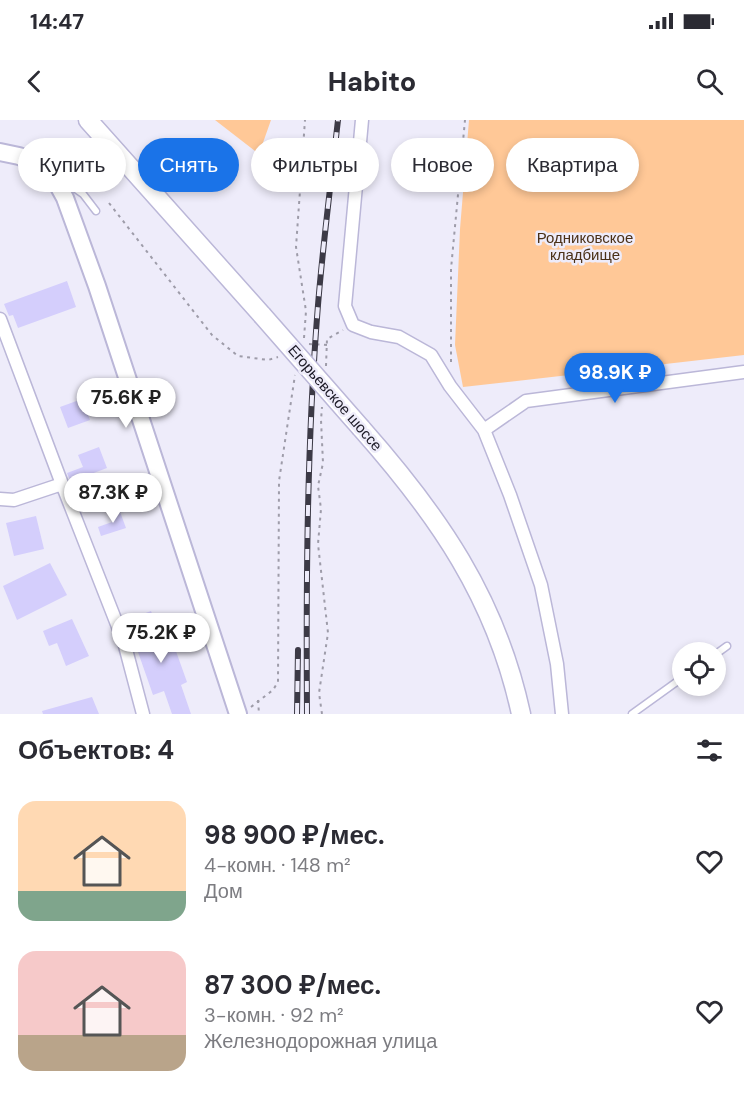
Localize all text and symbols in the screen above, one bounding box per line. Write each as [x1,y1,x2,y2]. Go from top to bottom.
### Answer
text: 14:47 [30,7,84,36]
text: Habito [328,64,416,99]
icon: back [18,65,51,98]
icon: search [693,65,726,98]
chip: Купить [18,138,126,192]
chip: Снять [138,138,239,192]
chip: Фильтры [251,138,379,192]
chip: Новое [391,138,494,192]
chip: Квартира [506,138,639,192]
park label: Родниковское кладбище [537,228,633,265]
street label: Егорьевское шоссе [283,341,387,455]
pin: 98.9K ₽ [560,353,670,404]
text: 98.9K ₽ [578,359,652,385]
pin: 75.6K ₽ [71,378,181,429]
text: 75.6K ₽ [91,384,161,410]
pin: 87.3K ₽ [58,473,168,524]
text: 87.3K ₽ [78,479,148,505]
pin: 75.2K ₽ [106,613,216,664]
text: 75.2K ₽ [126,619,196,645]
map controls [672,642,726,696]
button: locate [672,642,726,696]
text: Объектов: 4 [18,733,174,767]
icon: filters [693,734,726,767]
text: 98 900 ₽/мес. [204,818,385,852]
icon: home [66,825,138,897]
icon: heart [693,845,726,878]
text: 4-комн. · 148 m² [204,852,351,878]
text: Дом [204,878,243,904]
text: 87 300 ₽/мес. [204,968,381,1002]
icon: home [66,975,138,1047]
icon: heart [693,995,726,1028]
text: 3-комн. · 92 m² [204,1002,344,1028]
text: Железнодорожная улица [204,1028,437,1054]

